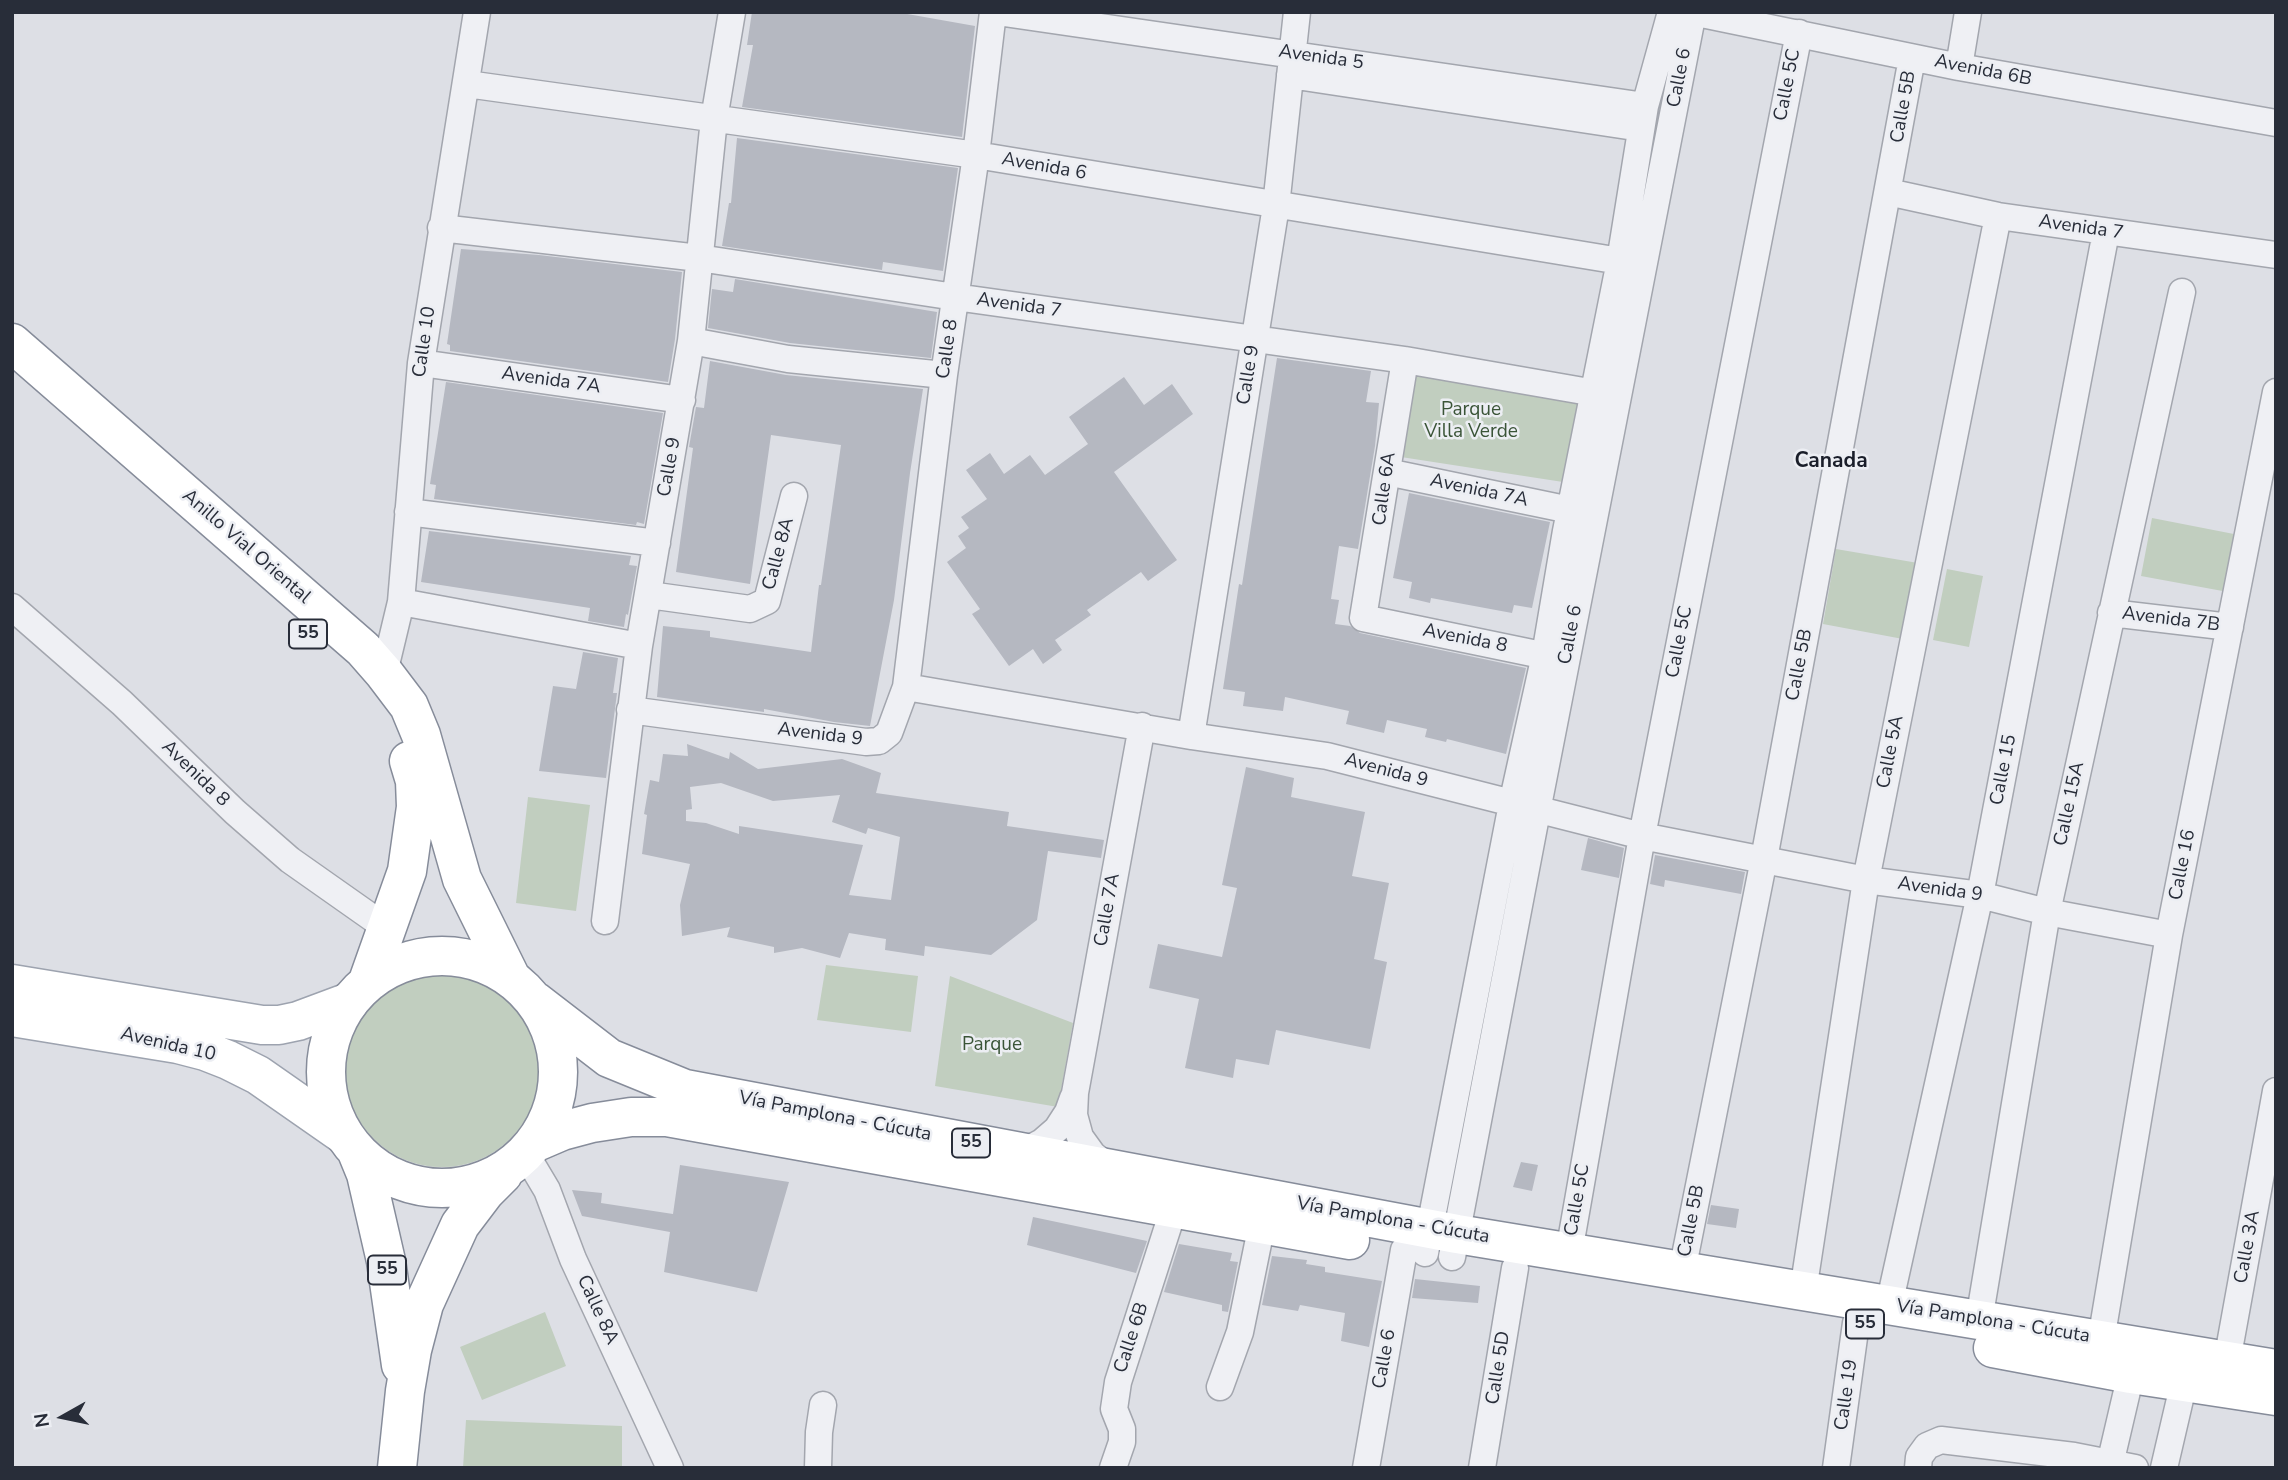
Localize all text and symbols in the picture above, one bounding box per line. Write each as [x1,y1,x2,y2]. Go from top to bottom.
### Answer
street label: Avenida 5 [1277,41,1365,75]
street label: Calle 6 [1663,46,1697,110]
street label: Calle 5C [1770,47,1806,123]
street label: Avenida 6B [1932,50,2034,92]
street label: Calle 5B [1886,69,1922,145]
street label: Avenida 6 [1000,148,1088,186]
street label: Avenida 7 [2037,211,2125,245]
street label: Avenida 7 [975,289,1063,323]
street label: Calle 10 [409,305,441,379]
street label: Calle 8 [933,318,963,380]
street label: Calle 9 [1233,344,1265,406]
street label: Avenida 7A [500,363,602,399]
park label: Parque Villa Verde [1424,399,1518,443]
street label: Calle 9 [654,435,686,499]
district label: Canada [1794,449,1868,475]
street label: Calle 6A [1369,451,1401,527]
street label: Avenida 7A [1428,469,1530,513]
street label: Anillo Vial Oriental [177,485,315,609]
street label: Calle 8A [758,515,800,593]
street label: Calle 6 [1554,603,1588,667]
street label: Avenida 7B [2121,603,2221,637]
street label: Calle 5C [1662,604,1698,680]
road number: 55 [289,620,327,648]
street label: Avenida 8 [1421,620,1509,658]
street label: Calle 5B [1782,627,1818,703]
street label: Calle 5A [1873,714,1909,790]
street label: Avenida 9 [776,718,864,752]
street label: Calle 15 [1986,733,2022,807]
street label: Avenida 8 [156,736,234,812]
street label: Avenida 9 [1342,749,1430,793]
street label: Calle 15A [2050,760,2090,848]
street label: Calle 16 [2165,828,2201,902]
street label: Calle 7A [1090,872,1126,948]
street label: Avenida 9 [1896,873,1984,907]
street label: Avenida 10 [118,1023,218,1067]
park label: Parque [962,1034,1022,1056]
street label: Vía Pamplona - Cúcuta [737,1087,933,1147]
road number: 55 [952,1128,990,1158]
street label: Calle 5C [1560,1162,1596,1238]
street label: Calle 5B [1674,1183,1710,1259]
street label: Vía Pamplona - Cúcuta [1295,1193,1491,1249]
street label: Calle 3A [2230,1209,2266,1285]
road number: 55 [368,1255,406,1284]
street label: Calle 8A [571,1272,623,1348]
street label: Vía Pamplona - Cúcuta [1895,1295,2091,1349]
street label: Calle 6B [1110,1300,1154,1376]
road number: 55 [1846,1310,1884,1338]
street label: Calle 6 [1369,1327,1401,1391]
street label: Calle 5D [1482,1330,1516,1406]
street label: Calle 19 [1831,1358,1863,1432]
north arrow [28,1382,98,1452]
text: N [28,1411,56,1429]

